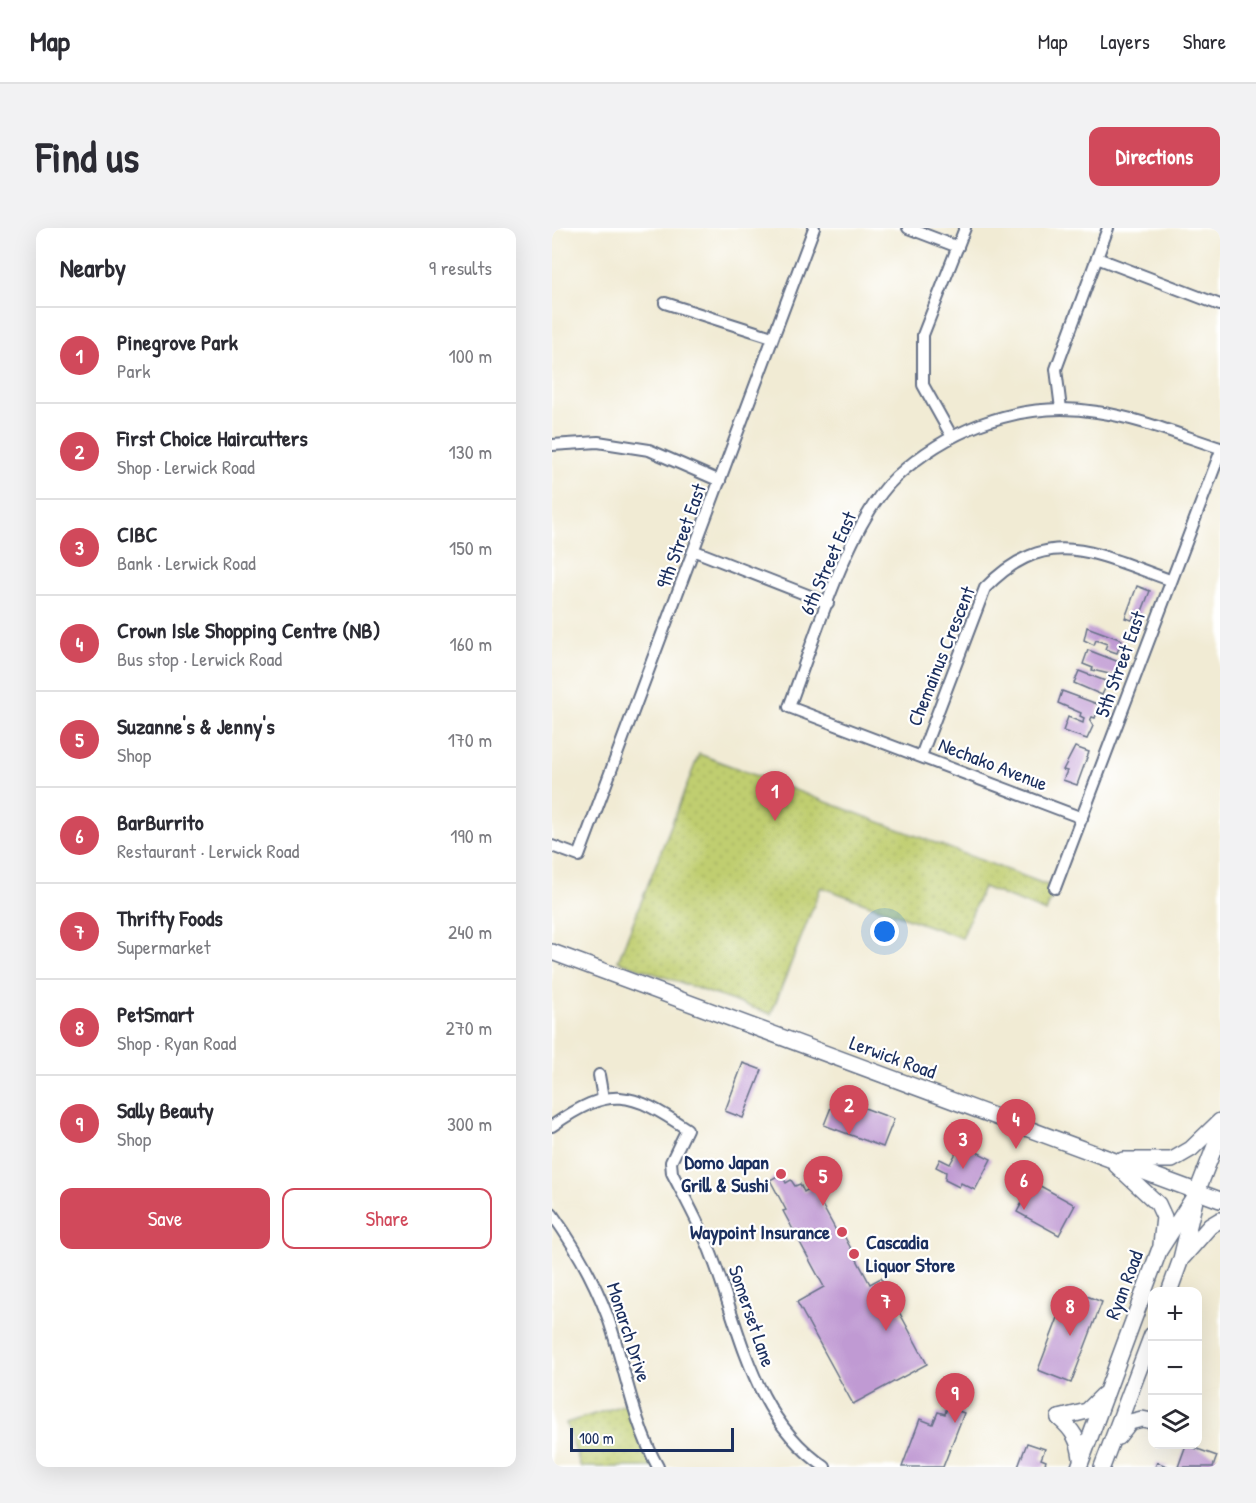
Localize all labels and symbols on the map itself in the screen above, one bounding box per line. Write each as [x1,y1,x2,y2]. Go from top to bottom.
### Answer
street label: 9th Street East [649,479,712,592]
street label: 6th Street East [793,506,863,619]
street label: Chemainus Crescent [900,581,981,730]
street label: 5th Street East [1088,606,1152,720]
street label: Nechako Avenue [935,730,1051,797]
pin: 1 [756,772,794,821]
your location [870,917,899,946]
street label: Lerwick Road [846,1028,940,1085]
pin: 2 [830,1086,868,1135]
pin: 4 [996,1100,1036,1149]
pin: 3 [944,1120,982,1169]
place label: Domo Japan Grill & Sushi [681,1148,769,1198]
pin: 5 [804,1156,842,1206]
pin: 6 [1004,1160,1044,1210]
marker: Domo Japan Grill & Sushi [774,1167,788,1181]
place label: Waypoint Insurance [690,1218,830,1246]
marker: Waypoint Insurance [835,1225,849,1239]
place label: Cascadia Liquor Store [866,1228,955,1279]
street label: Ryan Road [1098,1246,1149,1323]
marker: Cascadia Liquor Store [847,1247,861,1261]
street label: Somerset Lane [722,1261,782,1370]
street label: Monarch Drive [601,1279,658,1385]
pin: 7 [866,1282,906,1331]
pin: 8 [1050,1286,1090,1336]
pin: 9 [936,1374,974,1423]
scale bar [570,1425,734,1452]

